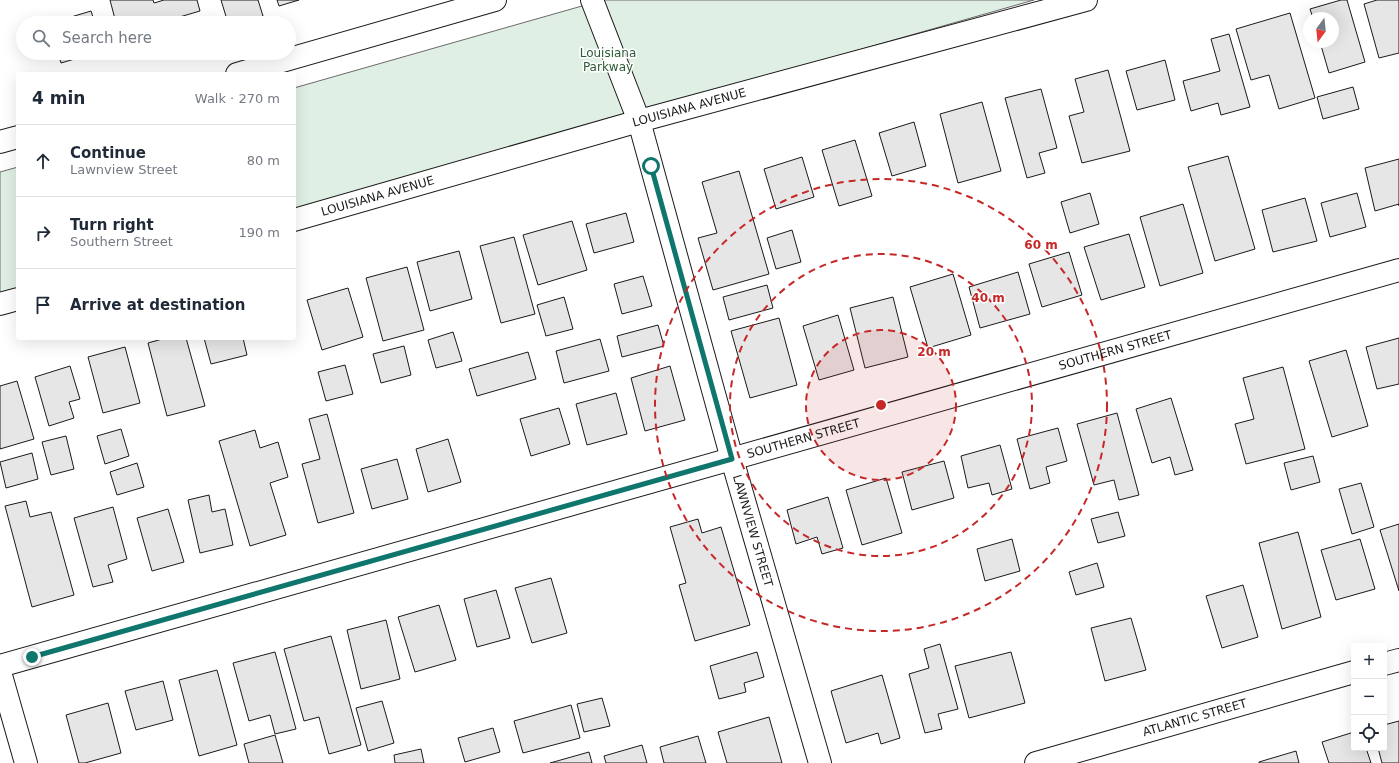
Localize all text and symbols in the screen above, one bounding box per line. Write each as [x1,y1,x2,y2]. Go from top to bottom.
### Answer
north arrow [1303,12,1339,48]
search box [16,16,296,60]
icon: search [30,27,52,49]
text: Search here [62,29,152,47]
park label: Louisiana Parkway [580,46,636,74]
street label: LOUISIANA AVENUE [631,85,748,130]
text: 4 min [32,88,85,108]
text: Walk · 270 m [195,91,280,106]
text: Continue [70,144,146,162]
icon: ahead [32,150,54,172]
text: 80 m [247,153,280,168]
route start [642,157,660,175]
text: Lawnview Street [70,162,178,177]
street label: LOUISIANA AVENUE [319,173,436,219]
text: Turn right [70,216,154,234]
icon: right [32,222,54,244]
text: 190 m [238,225,280,240]
text: Southern Street [70,234,173,249]
text: 60 m [1024,238,1058,252]
text: 40 m [971,291,1005,305]
icon: arrive [32,294,54,316]
text: Arrive at destination [70,296,245,314]
street label: SOUTHERN STREET [1057,328,1174,373]
text: 20 m [917,345,951,359]
centre of rings [874,398,888,412]
street label: SOUTHERN STREET [745,416,862,461]
street label: LAWNVIEW STREET [730,473,776,589]
map controls [1351,643,1387,751]
button: + [1351,643,1387,679]
route end [23,648,41,666]
button: − [1351,679,1387,715]
street label: ATLANTIC STREET [1141,696,1249,739]
button: locate [1351,715,1387,751]

